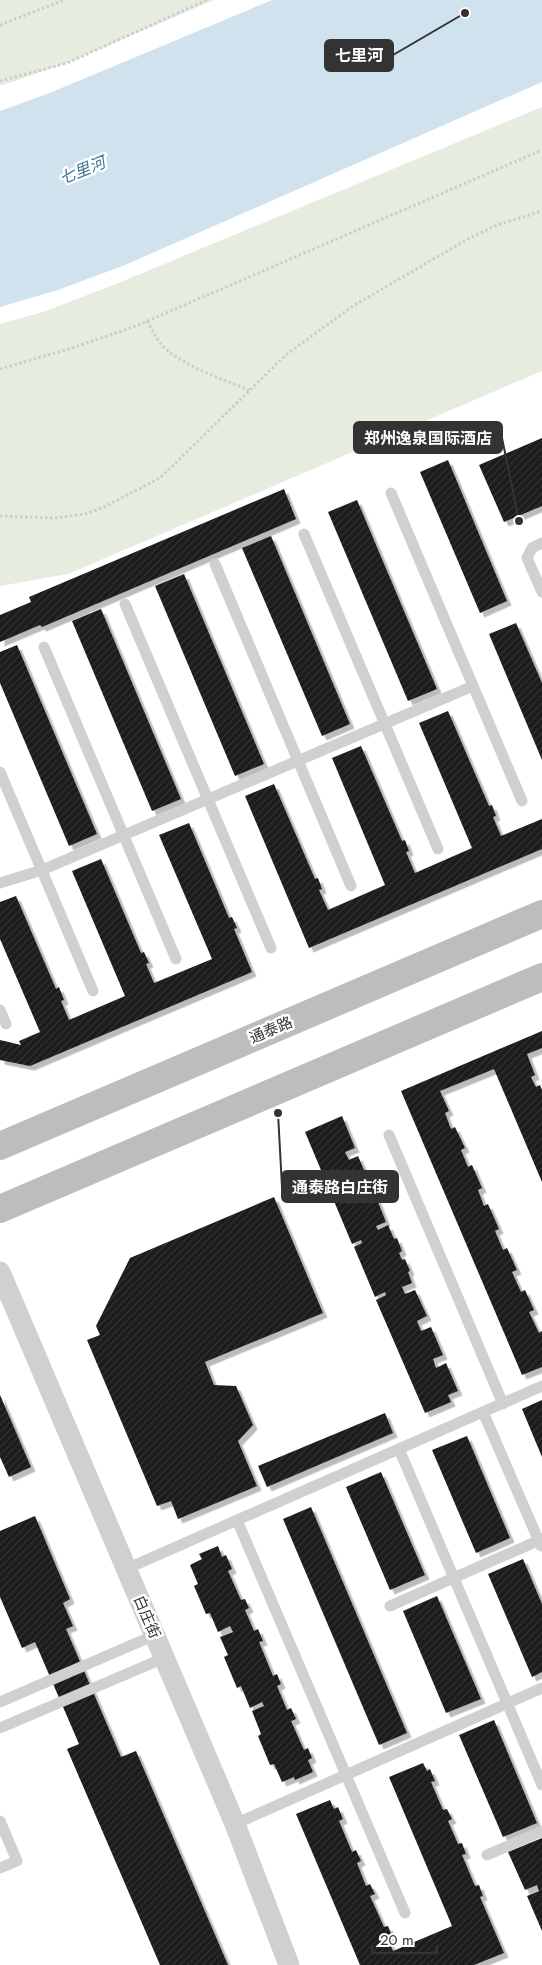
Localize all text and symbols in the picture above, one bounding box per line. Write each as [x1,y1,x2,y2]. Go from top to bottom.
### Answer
callout: 七里河 [325,40,393,71]
text: 七里河 [335,44,383,67]
water label: 七里河 [56,150,112,190]
callout: 郑州逸泉国际酒店 [354,422,502,453]
text: 郑州逸泉国际酒店 [364,427,492,450]
street label: 通泰路 [246,1011,296,1049]
callout: 通泰路白庄街 [282,1171,398,1202]
text: 通泰路白庄街 [292,1176,388,1199]
street label: 白庄街 [128,1592,166,1642]
scale bar [372,1922,437,1954]
text: 20 m [380,1929,414,1951]

